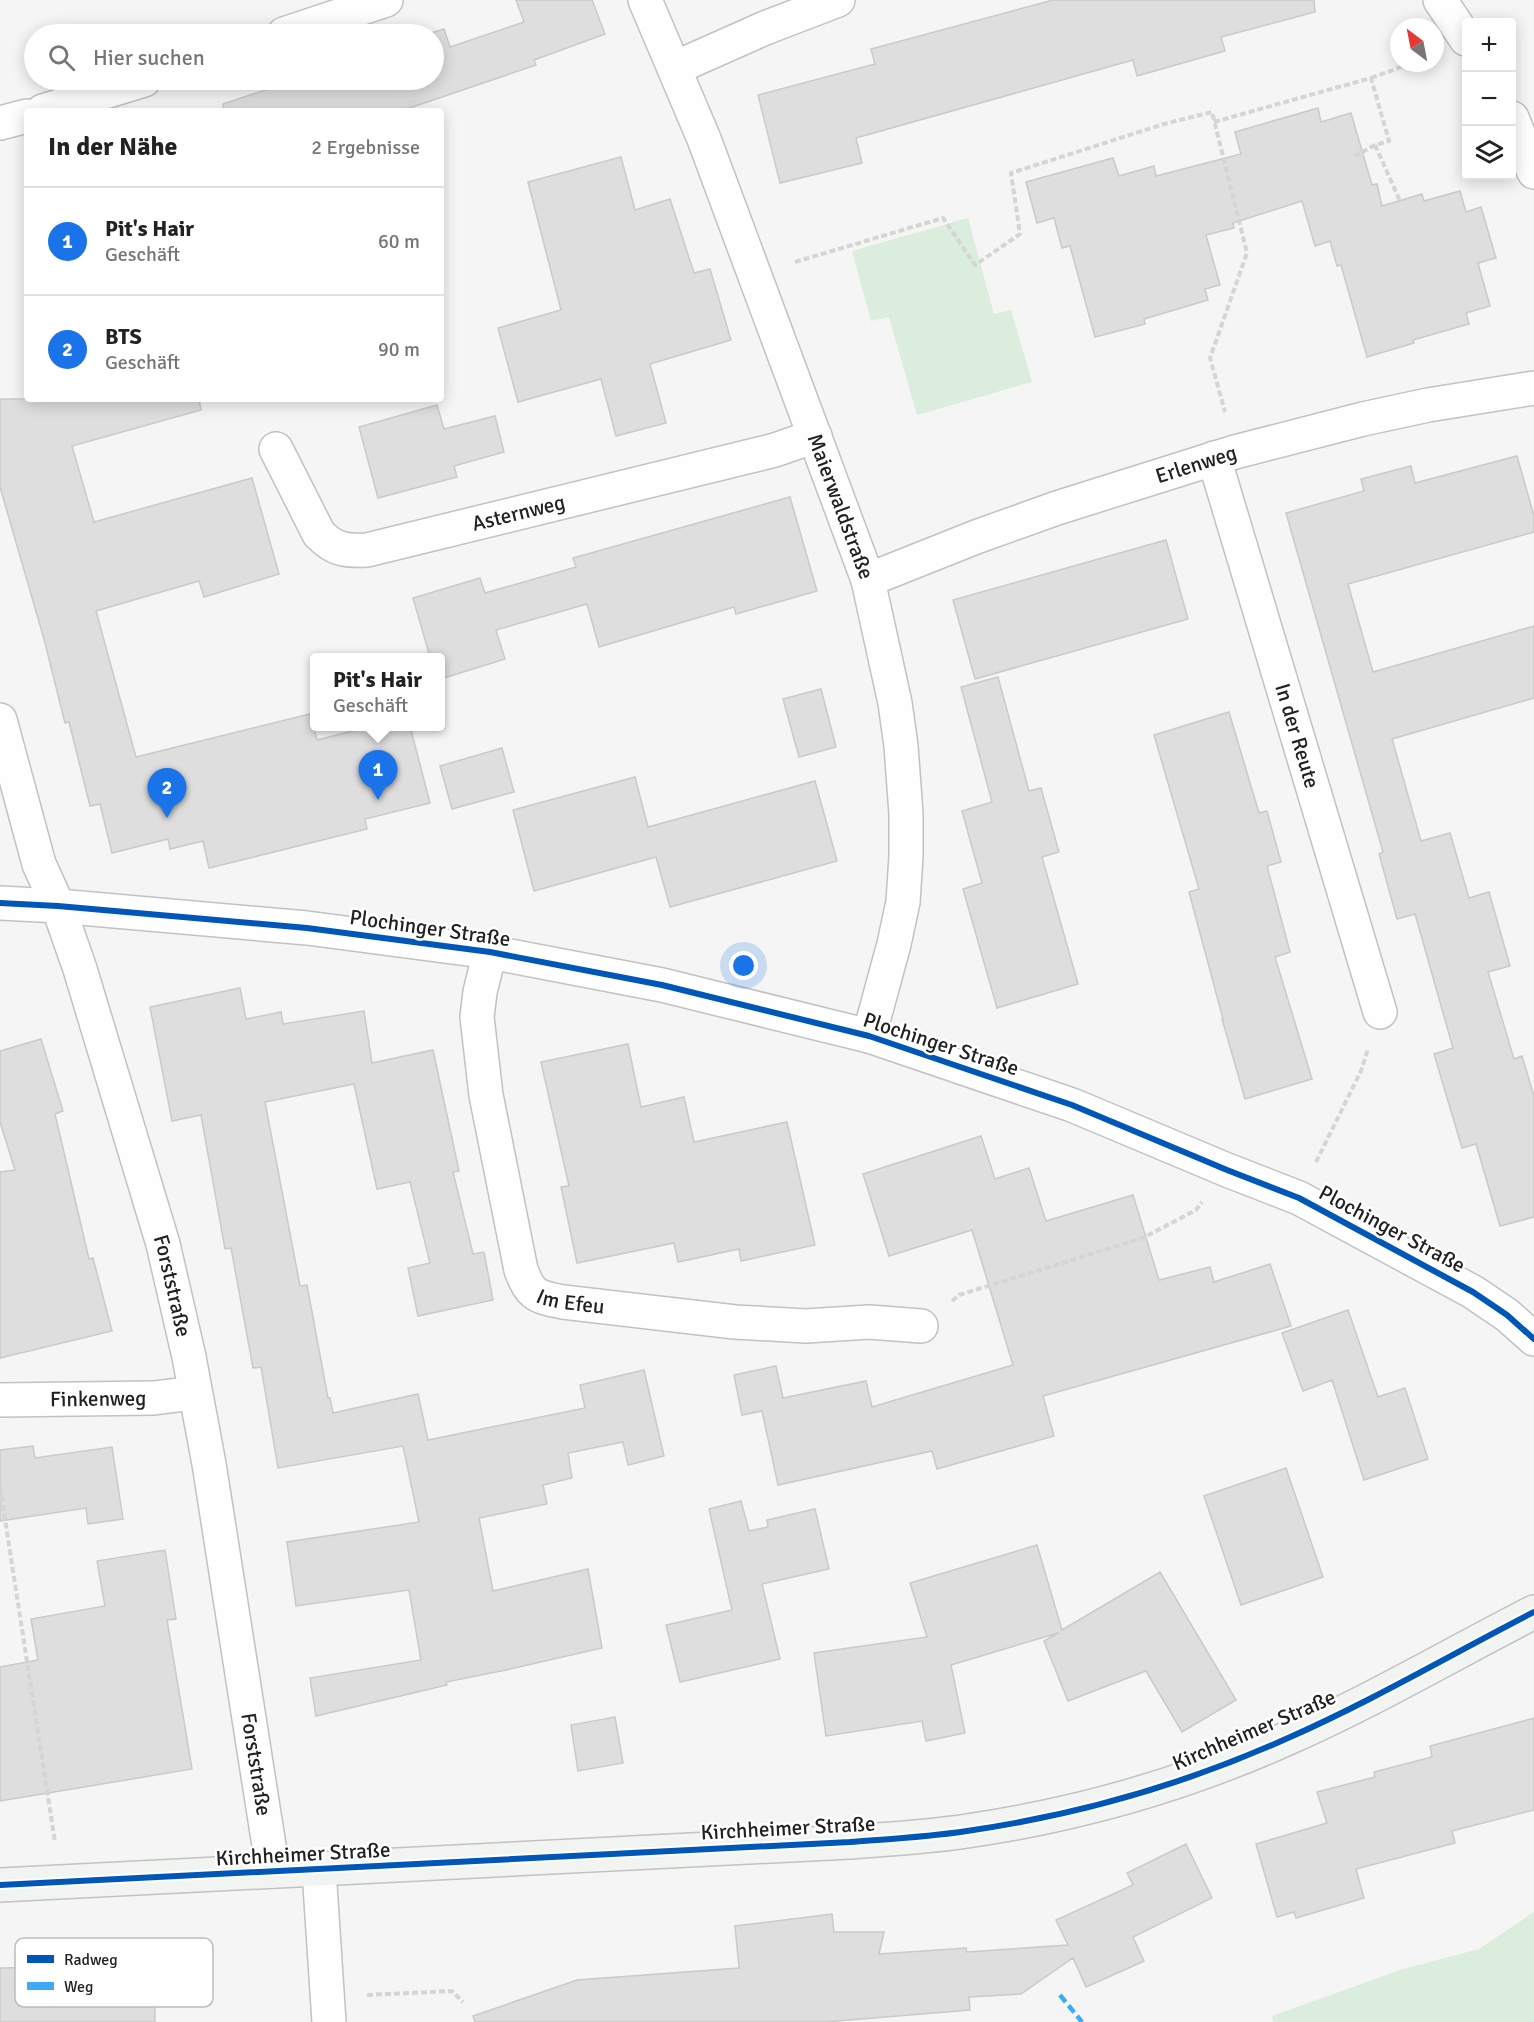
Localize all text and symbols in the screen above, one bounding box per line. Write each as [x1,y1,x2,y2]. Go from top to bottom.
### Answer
north arrow [1390,18,1444,72]
map controls [1462,18,1516,180]
button: + [1462,18,1516,72]
search box [24,24,444,90]
icon: search [45,41,78,74]
text: Hier suchen [93,44,205,71]
button: − [1462,72,1516,126]
button: layers [1462,126,1516,180]
text: In der Nähe [48,131,178,163]
text: 2 Ergebnisse [311,135,420,160]
text: Pit's Hair [105,215,194,242]
text: 1 [62,229,73,254]
text: 60 m [378,229,420,254]
text: Geschäft [105,242,180,267]
text: BTS [105,323,142,350]
text: 2 [62,337,73,362]
text: 90 m [378,337,420,362]
text: Geschäft [105,350,180,375]
street label: Maierwaldstraße [802,430,880,583]
street label: Erlenweg [1152,439,1240,489]
street label: Asternweg [469,489,568,537]
popup [310,653,445,731]
text: Pit's Hair [333,666,422,693]
street label: In der Reute [1269,680,1325,791]
text: Geschäft [333,693,408,718]
pin: 1 [358,750,398,800]
pin: 2 [148,768,186,818]
street label: Plochinger Straße [348,904,512,952]
your location [729,951,758,980]
street label: Plochinger Straße [860,1007,1022,1081]
street label: Plochinger Straße [1314,1179,1470,1279]
street label: Forststraße [148,1231,197,1339]
street label: Im Efeu [532,1283,606,1320]
street label: Finkenweg [50,1385,146,1412]
street label: Kirchheimer Straße [1168,1684,1340,1776]
street label: Forststraße [235,1711,277,1818]
street label: Kirchheimer Straße [700,1810,876,1846]
street label: Kirchheimer Straße [215,1836,391,1872]
legend [15,1938,213,2007]
text: Radweg [64,1950,118,1970]
text: Weg [64,1977,93,1997]

